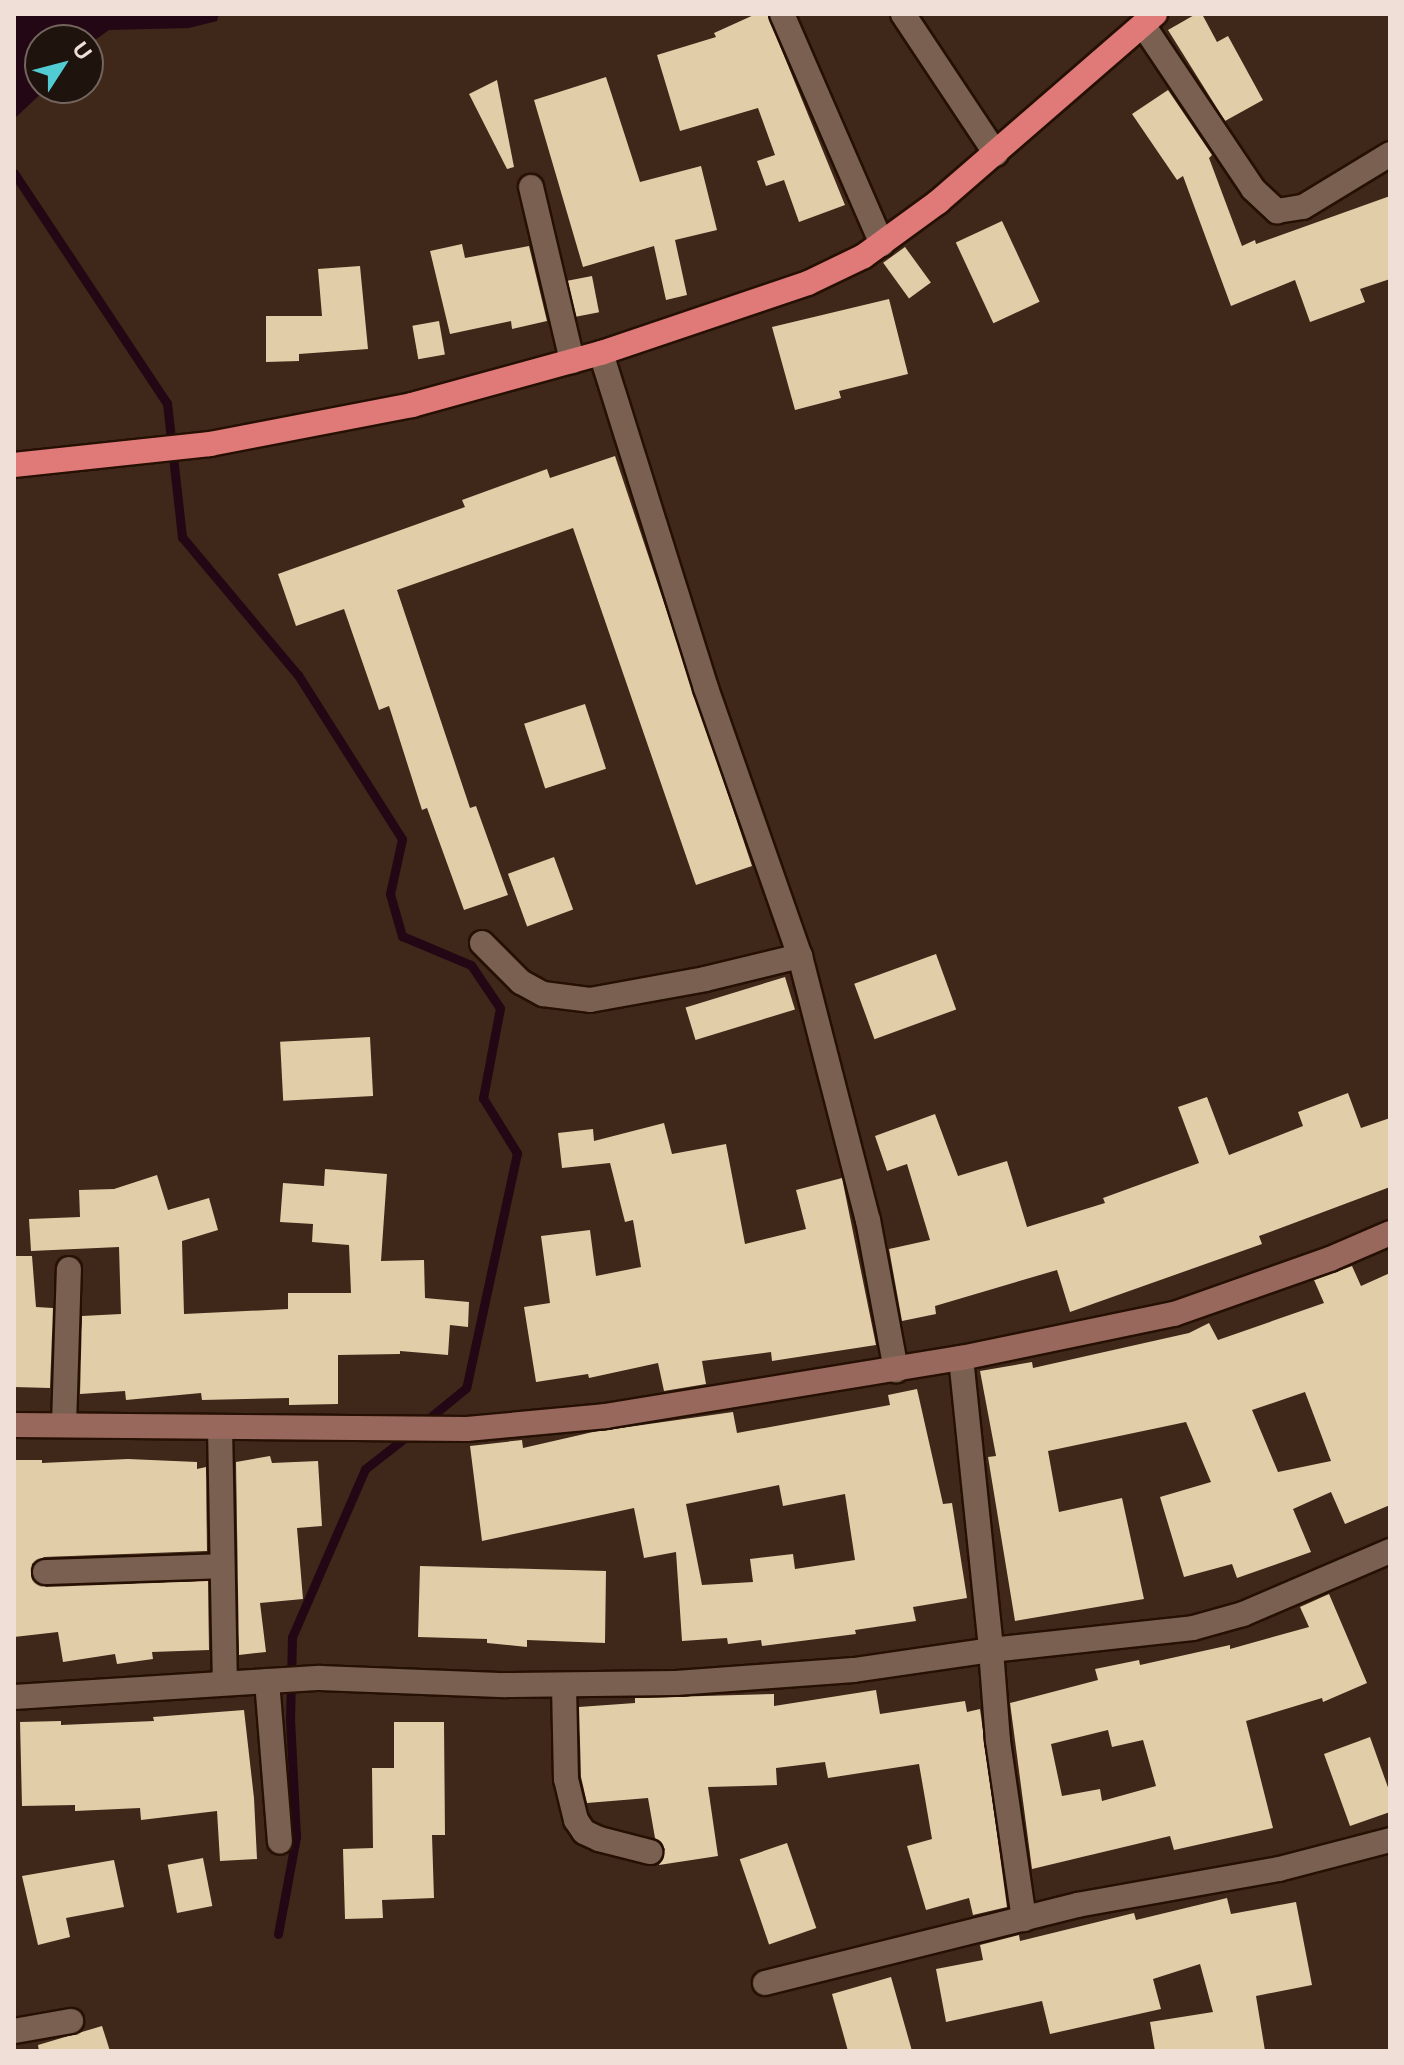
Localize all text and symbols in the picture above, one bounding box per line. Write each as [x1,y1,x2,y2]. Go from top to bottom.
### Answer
north arrow [24,24,104,104]
text: U [67,37,97,65]

